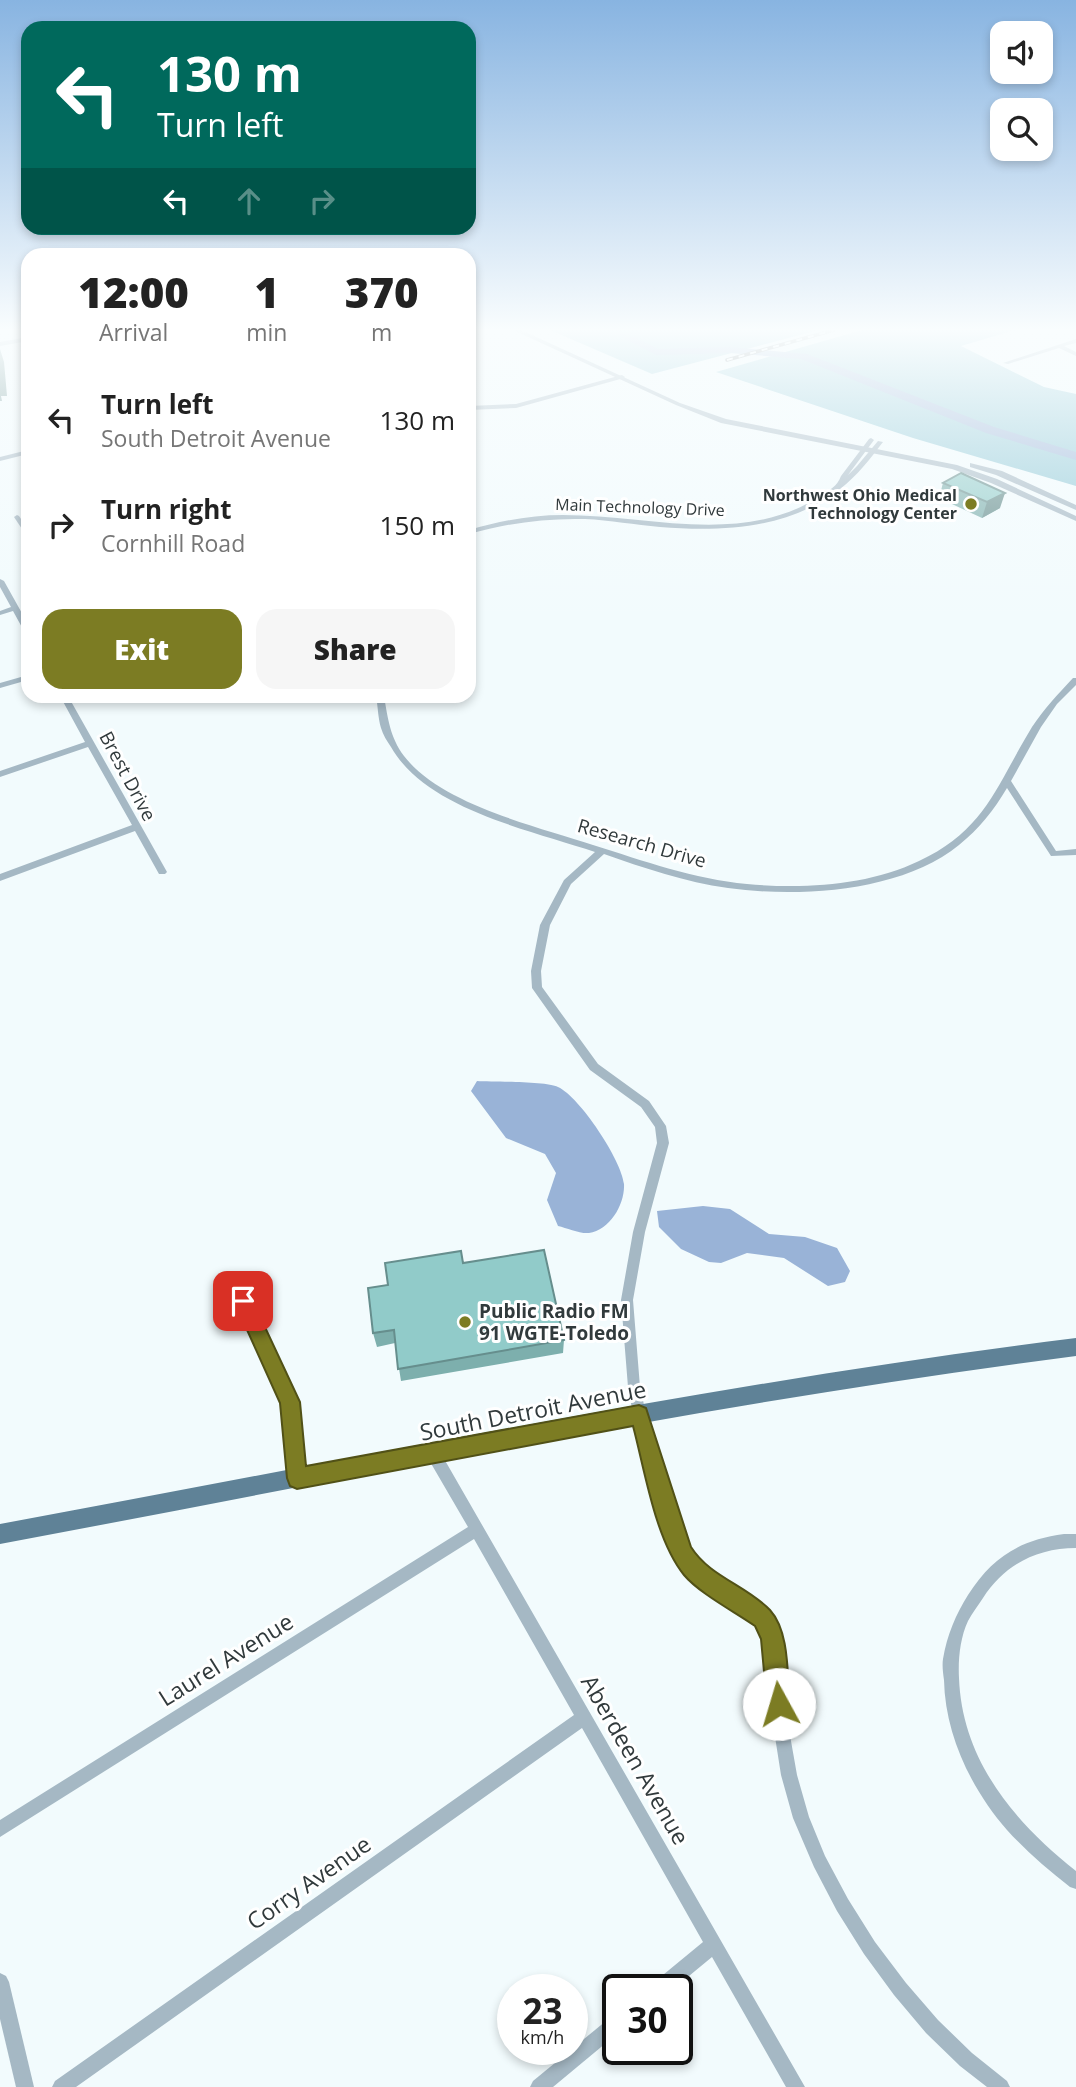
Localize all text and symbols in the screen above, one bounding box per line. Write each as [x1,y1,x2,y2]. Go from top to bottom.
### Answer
map controls [990,21,1053,161]
button: sound [990,21,1053,84]
text: 130 m [157,40,302,106]
icon: left [42,49,133,140]
button: search [990,98,1053,161]
text: Turn left [157,103,283,146]
icon: left [157,182,195,220]
icon: ahead [230,182,268,220]
icon: right [303,182,341,220]
text: 12:00 [78,263,189,320]
text: 1 [255,263,279,320]
text: 370 [345,263,419,320]
text: Arrival [99,316,168,348]
text: min [246,316,287,348]
text: m [371,316,392,348]
text: Turn left [101,386,213,422]
icon: left [42,401,80,439]
text: 130 m [380,402,455,438]
text: South Detroit Avenue [101,422,331,454]
place label: Northwest Ohio Medical Technology Center [763,484,957,524]
text: Turn right [101,491,232,527]
street label: Main Technology Drive [555,493,725,521]
marker: Northwest Ohio Medical Technology Center [963,496,979,512]
icon: right [42,506,80,544]
text: 150 m [380,507,455,543]
text: Cornhill Road [101,527,245,559]
button: Exit [42,609,242,689]
button: Share [256,609,455,689]
street label: Brest Drive [94,727,162,825]
street label: Research Drive [575,812,709,874]
pin [213,1271,273,1331]
icon: arrive [224,1282,262,1320]
place label: Public Radio FM 91 WGTE-Toledo [479,1298,629,1346]
marker: Public Radio FM 91 WGTE-Toledo [457,1314,473,1330]
street label: South Detroit Avenue [417,1372,649,1448]
street label: Laurel Avenue [152,1605,299,1713]
position arrow [742,1667,816,1741]
street label: Aberdeen Avenue [574,1669,697,1850]
street label: Corry Avenue [240,1828,377,1937]
speed limit sign: 30 [602,1974,693,2065]
text: 23 [522,1987,563,2034]
text: km/h [521,2025,564,2049]

